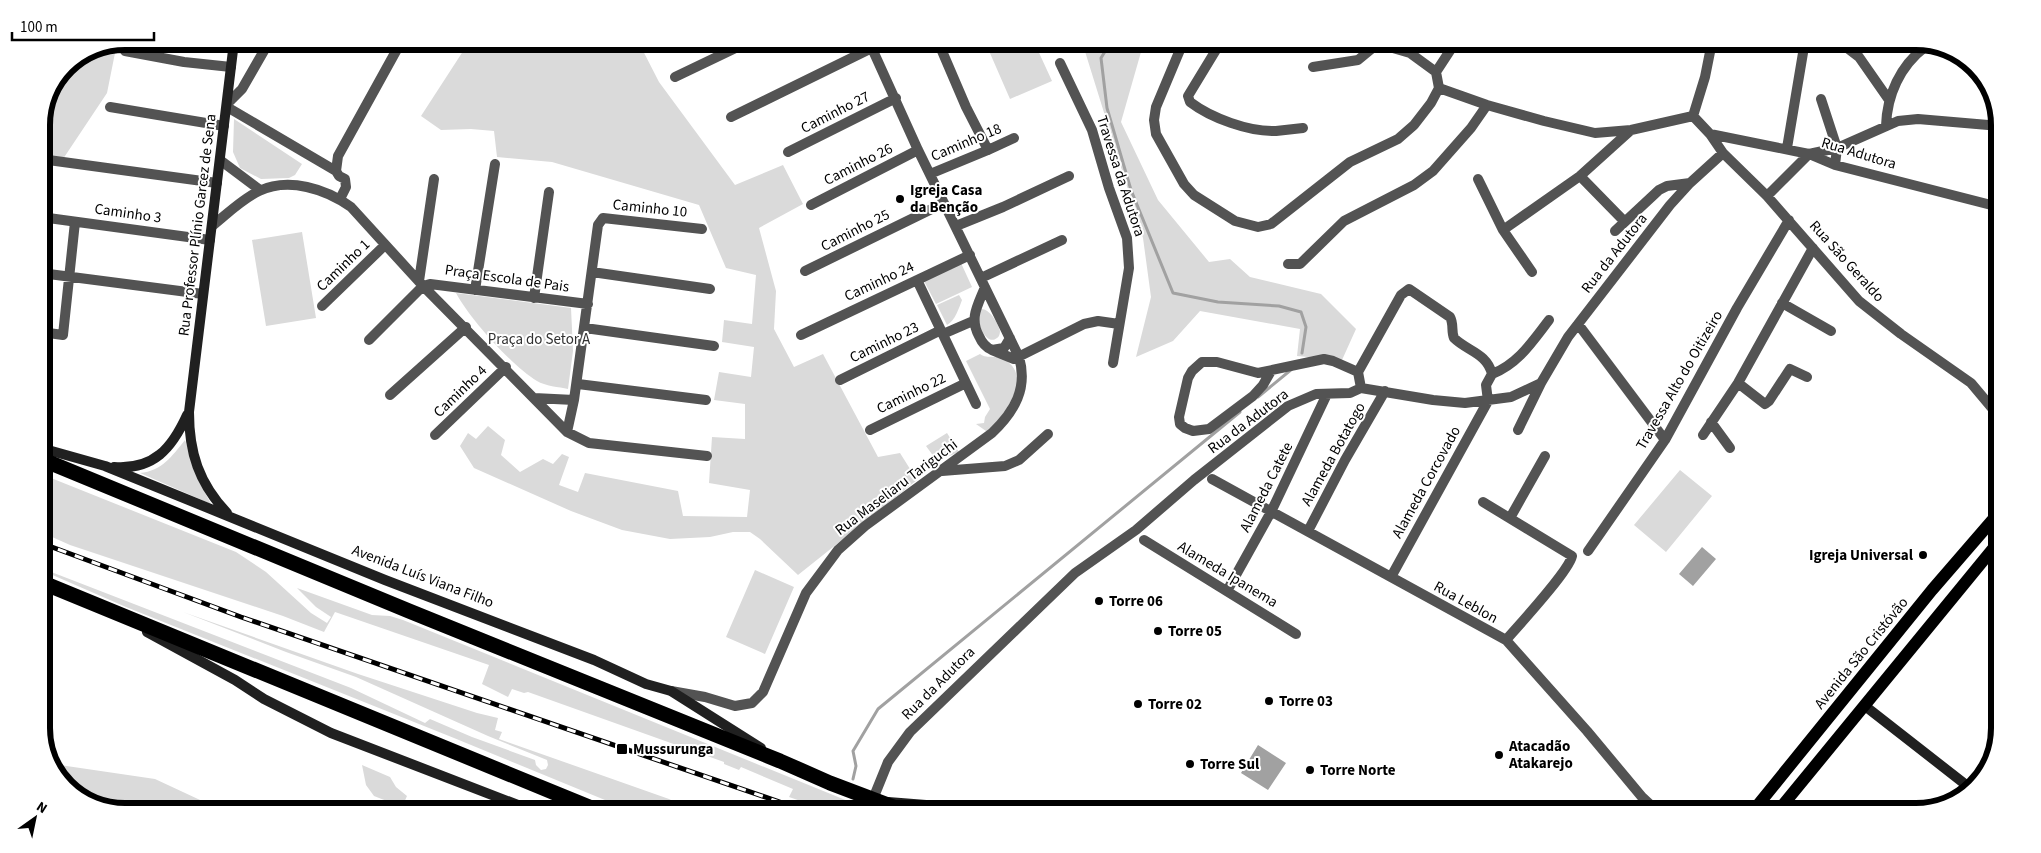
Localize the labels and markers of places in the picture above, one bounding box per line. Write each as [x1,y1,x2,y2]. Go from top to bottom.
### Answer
place label: Igreja Casa da Benção [910,180,982,218]
marker: Igreja Casa da Benção [894,193,906,205]
place label: Igreja Universal [1809,545,1914,566]
marker: Igreja Universal [1917,549,1929,561]
place label: Torre 06 [1109,591,1163,612]
marker: Torre 06 [1093,595,1105,607]
place label: Torre 05 [1168,621,1222,642]
marker: Torre 05 [1152,625,1164,637]
place label: Torre 03 [1279,691,1333,712]
place label: Torre 02 [1148,694,1202,715]
marker: Torre 03 [1263,695,1275,707]
marker: Torre 02 [1132,698,1144,710]
place label: Atacadão Atakarejo [1508,736,1573,774]
place label: Mussurunga [633,739,714,760]
marker: Mussurunga [615,742,629,756]
marker: Atacadão Atakarejo [1493,749,1505,761]
place label: Torre Sul [1200,754,1260,775]
marker: Torre Sul [1184,758,1196,770]
place label: Torre Norte [1320,760,1396,781]
marker: Torre Norte [1304,764,1316,776]

